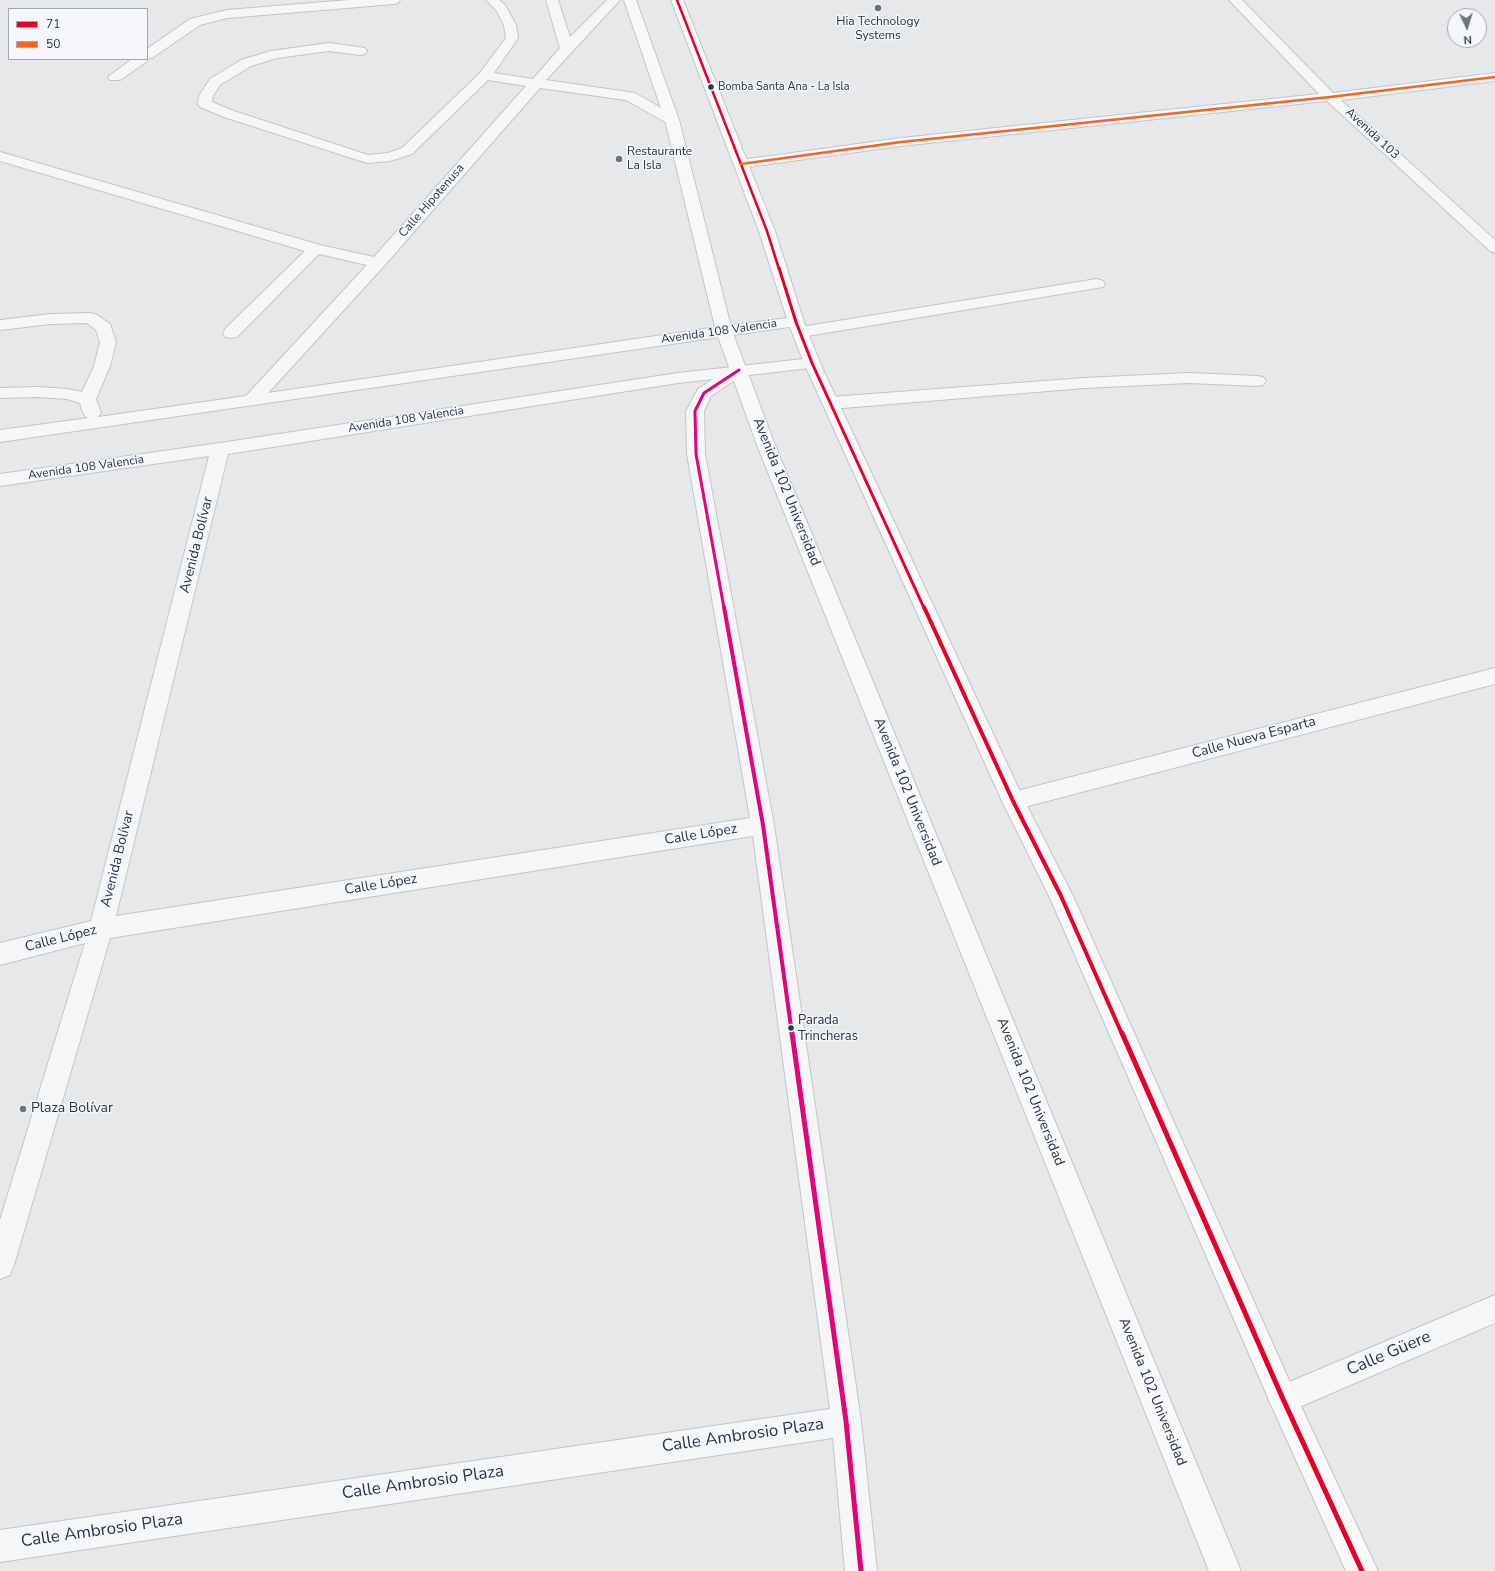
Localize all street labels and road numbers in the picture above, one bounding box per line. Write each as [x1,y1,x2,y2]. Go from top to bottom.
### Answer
street label: Avenida 103 [1342,105,1402,163]
street label: Calle Hipotenusa [396,161,468,241]
street label: Avenida 108 Valencia [660,317,778,347]
street label: Avenida 108 Valencia [347,404,465,436]
street label: Avenida 102 Universidad [749,416,823,568]
street label: Avenida 108 Valencia [27,453,145,483]
street label: Avenida Bolívar [177,495,217,595]
street label: Calle Nueva Esparta [1190,713,1318,763]
street label: Avenida 102 Universidad [870,716,944,868]
street label: Avenida Bolívar [98,809,138,909]
street label: Calle López [664,821,738,849]
street label: Calle López [344,871,418,899]
street label: Calle López [23,922,99,956]
street label: Avenida 102 Universidad [993,1016,1067,1168]
street label: Avenida 102 Universidad [1115,1316,1189,1468]
street label: Calle Güere [1344,1327,1434,1381]
street label: Calle Ambrosio Plaza [661,1415,825,1457]
street label: Calle Ambrosio Plaza [341,1462,505,1504]
street label: Calle Ambrosio Plaza [20,1510,184,1552]

